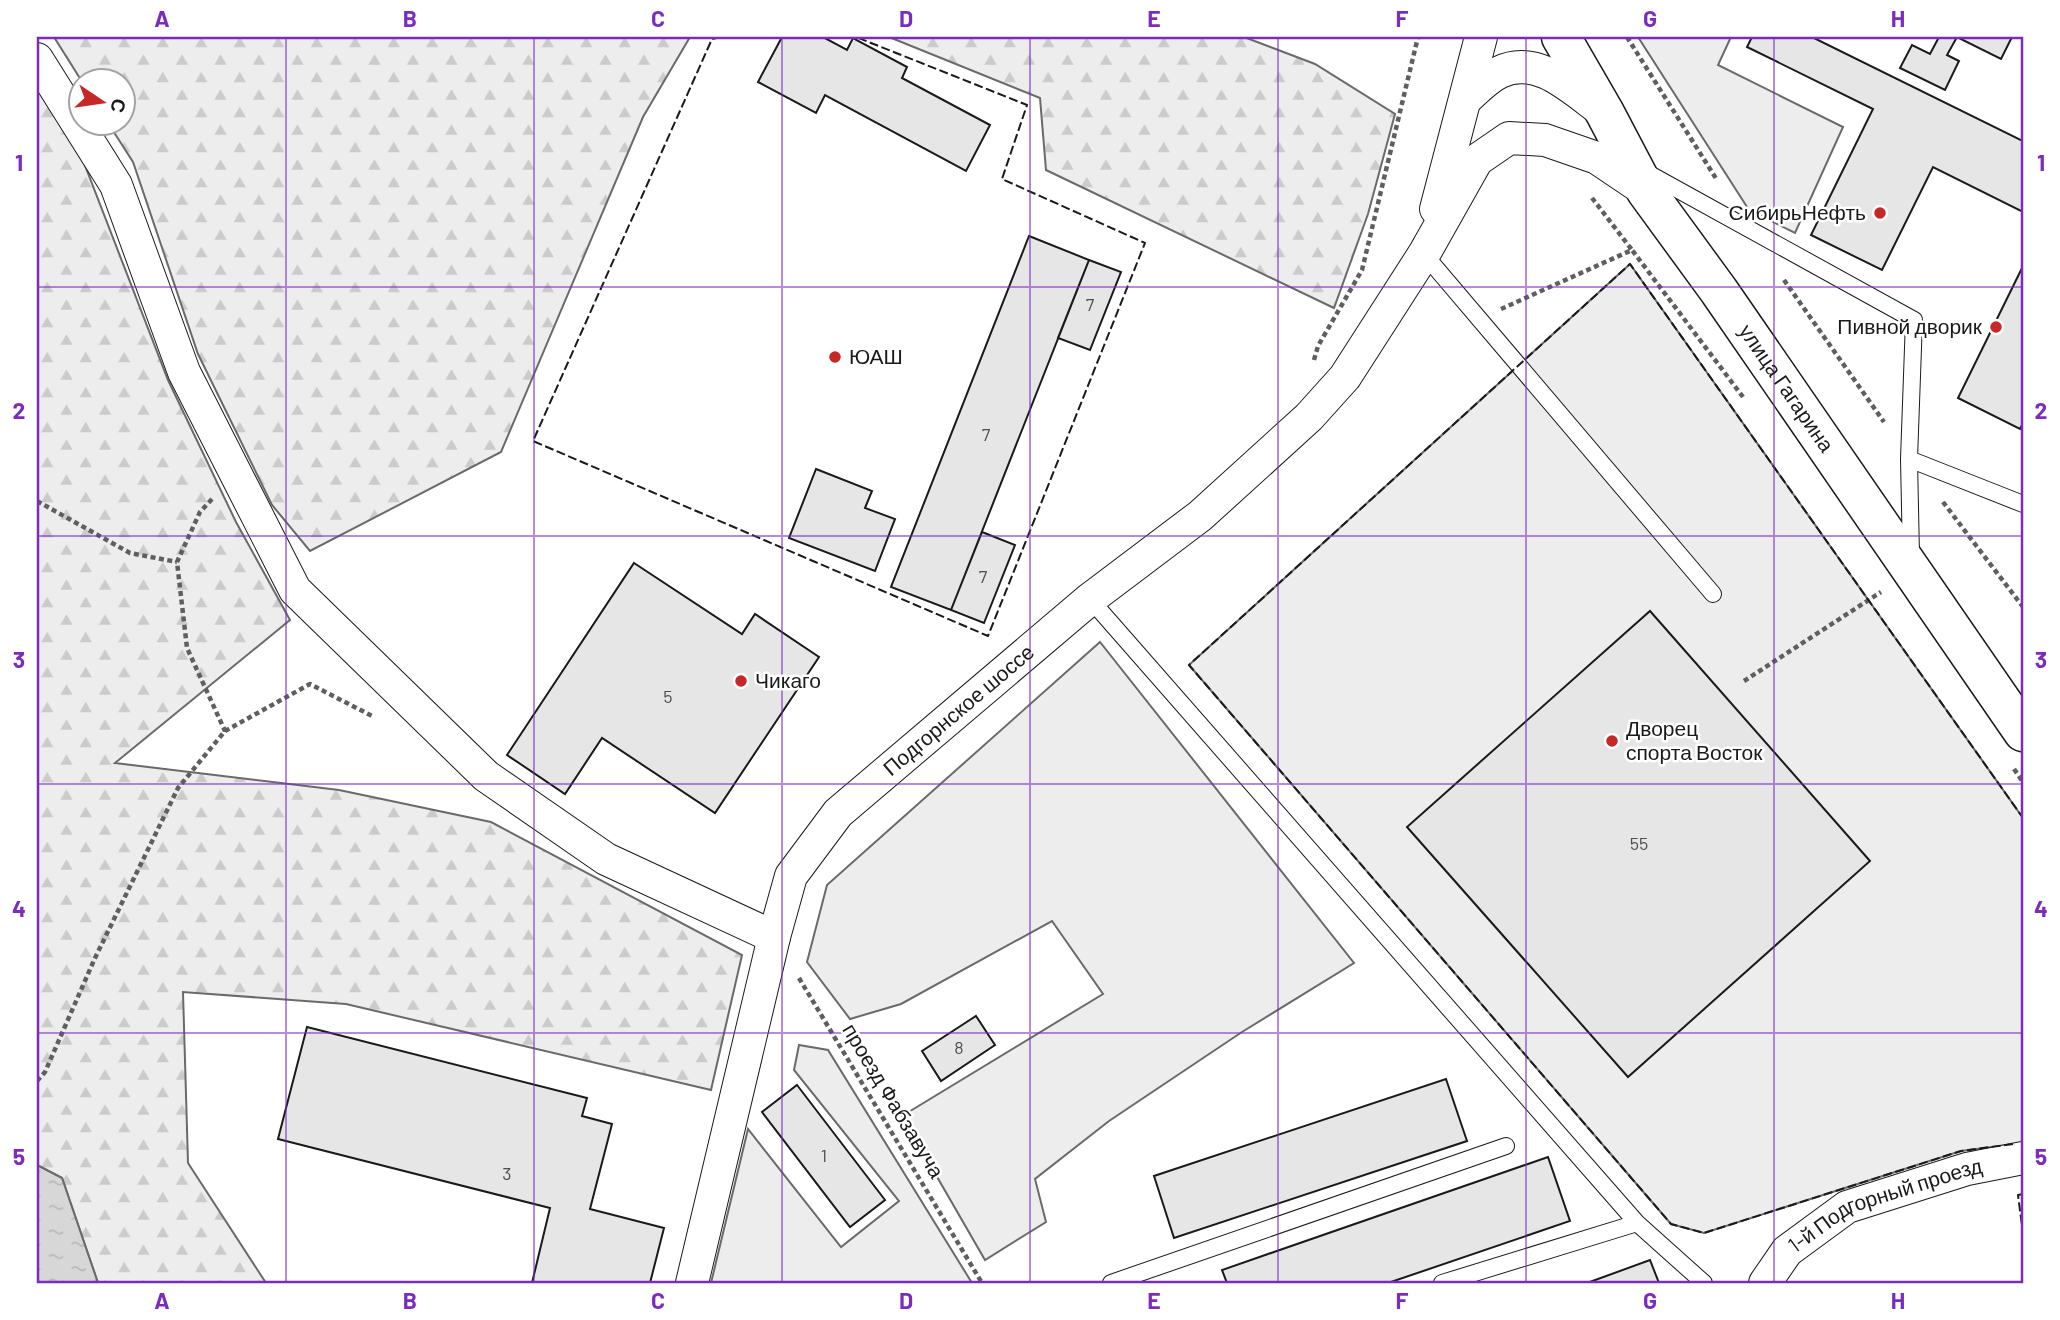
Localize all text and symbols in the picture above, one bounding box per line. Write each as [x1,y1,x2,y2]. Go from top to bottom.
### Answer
text: A [154,4,170,32]
text: B [403,4,417,32]
text: C [651,4,665,32]
text: D [899,4,913,32]
text: E [1147,4,1161,32]
text: F [1396,4,1409,32]
text: G [1643,4,1657,32]
text: H [1891,4,1905,32]
north arrow [66,66,136,136]
text: С [106,97,132,115]
text: 1 [15,148,23,176]
text: 1 [2037,148,2045,176]
place label: СибирьНефть [1729,199,1866,224]
marker: СибирьНефть [1872,205,1888,221]
house number: 7 [1086,293,1095,315]
place label: Пивной дворик [1837,313,1983,338]
street label: улица Гагарина [1735,319,1840,456]
marker: Пивной дворик [1988,319,2004,335]
place label: ЮАШ [849,343,903,368]
marker: ЮАШ [827,349,843,365]
text: 2 [13,396,25,424]
text: 2 [2035,396,2047,424]
house number: 7 [982,423,991,445]
house number: 7 [979,565,988,587]
street label: Подгорнское шоссе [878,638,1038,780]
text: 3 [13,645,25,673]
text: 3 [2035,645,2047,673]
place label: Чикаго [755,667,821,692]
marker: Чикаго [733,673,749,689]
house number: 5 [663,685,673,707]
place label: Дворец спорта Восток [1626,715,1763,764]
marker: Дворец спорта Восток [1604,733,1620,749]
house number: 55 [1630,832,1648,854]
text: 4 [12,894,26,922]
text: 4 [2034,894,2048,922]
street label: проезд Фабзавуча [838,1018,950,1182]
house number: 8 [954,1036,964,1058]
text: 5 [13,1142,25,1170]
text: 5 [2035,1142,2047,1170]
house number: 1 [821,1144,827,1166]
street label: 1-й Подгорный проезд [1783,1152,1984,1257]
house number: 3 [502,1162,512,1184]
text: A [154,1286,170,1314]
text: B [403,1286,417,1314]
text: C [651,1286,665,1314]
text: D [899,1286,913,1314]
text: E [1147,1286,1161,1314]
text: F [1396,1286,1409,1314]
text: G [1643,1286,1657,1314]
text: H [1891,1286,1905,1314]

